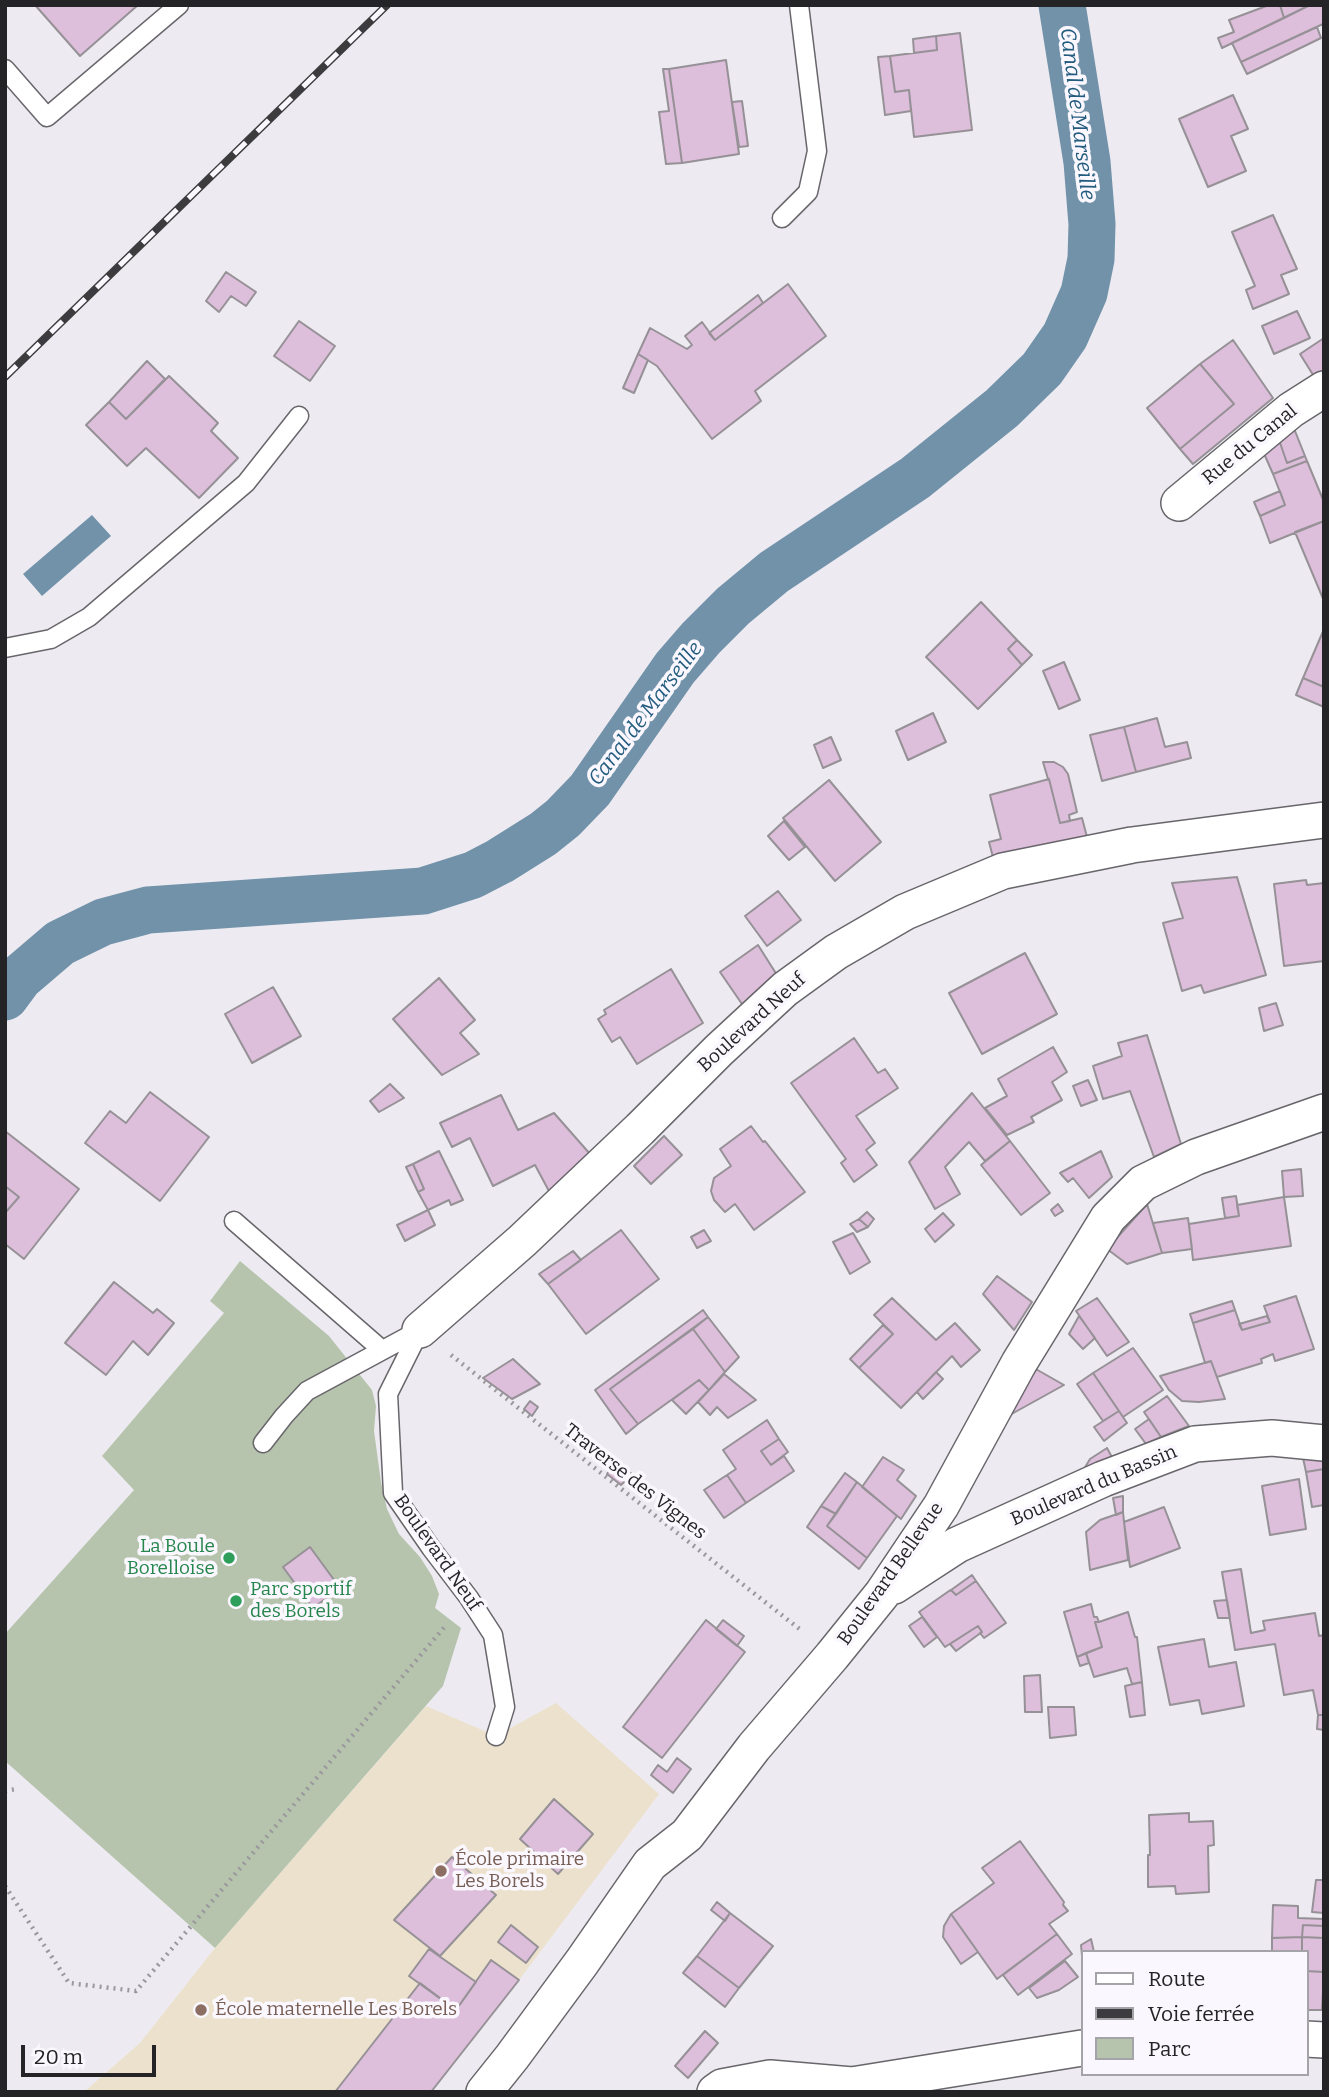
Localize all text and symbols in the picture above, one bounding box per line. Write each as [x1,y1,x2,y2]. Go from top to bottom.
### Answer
water label: Canal de Marseille [1054,26,1100,202]
street label: Rue du Canal [1198,400,1302,490]
water label: Canal de Marseille [584,637,708,791]
street label: Boulevard Neuf [694,969,810,1077]
street label: Traverse des Vignes [559,1419,711,1545]
street label: Boulevard du Bassin [1008,1441,1180,1531]
street label: Boulevard Neuf [388,1490,486,1616]
street label: Boulevard Bellevue [833,1498,949,1650]
place label: La Boule Borelloise [127,1536,215,1580]
marker: La Boule Borelloise [221,1550,237,1566]
place label: Parc sportif des Borels [250,1579,352,1623]
marker: Parc sportif des Borels [228,1593,244,1609]
place label: École primaire Les Borels [455,1849,584,1893]
marker: École primaire Les Borels [433,1863,449,1879]
legend [1080,1950,1308,2076]
text: Route [1148,1966,1205,1992]
place label: École maternelle Les Borels [215,1999,457,2021]
text: Voie ferrée [1148,2001,1254,2027]
marker: École maternelle Les Borels [193,2002,209,2018]
scale bar [24,2030,159,2074]
text: Parc [1148,2036,1191,2062]
text: 20 m [34,2044,83,2070]

